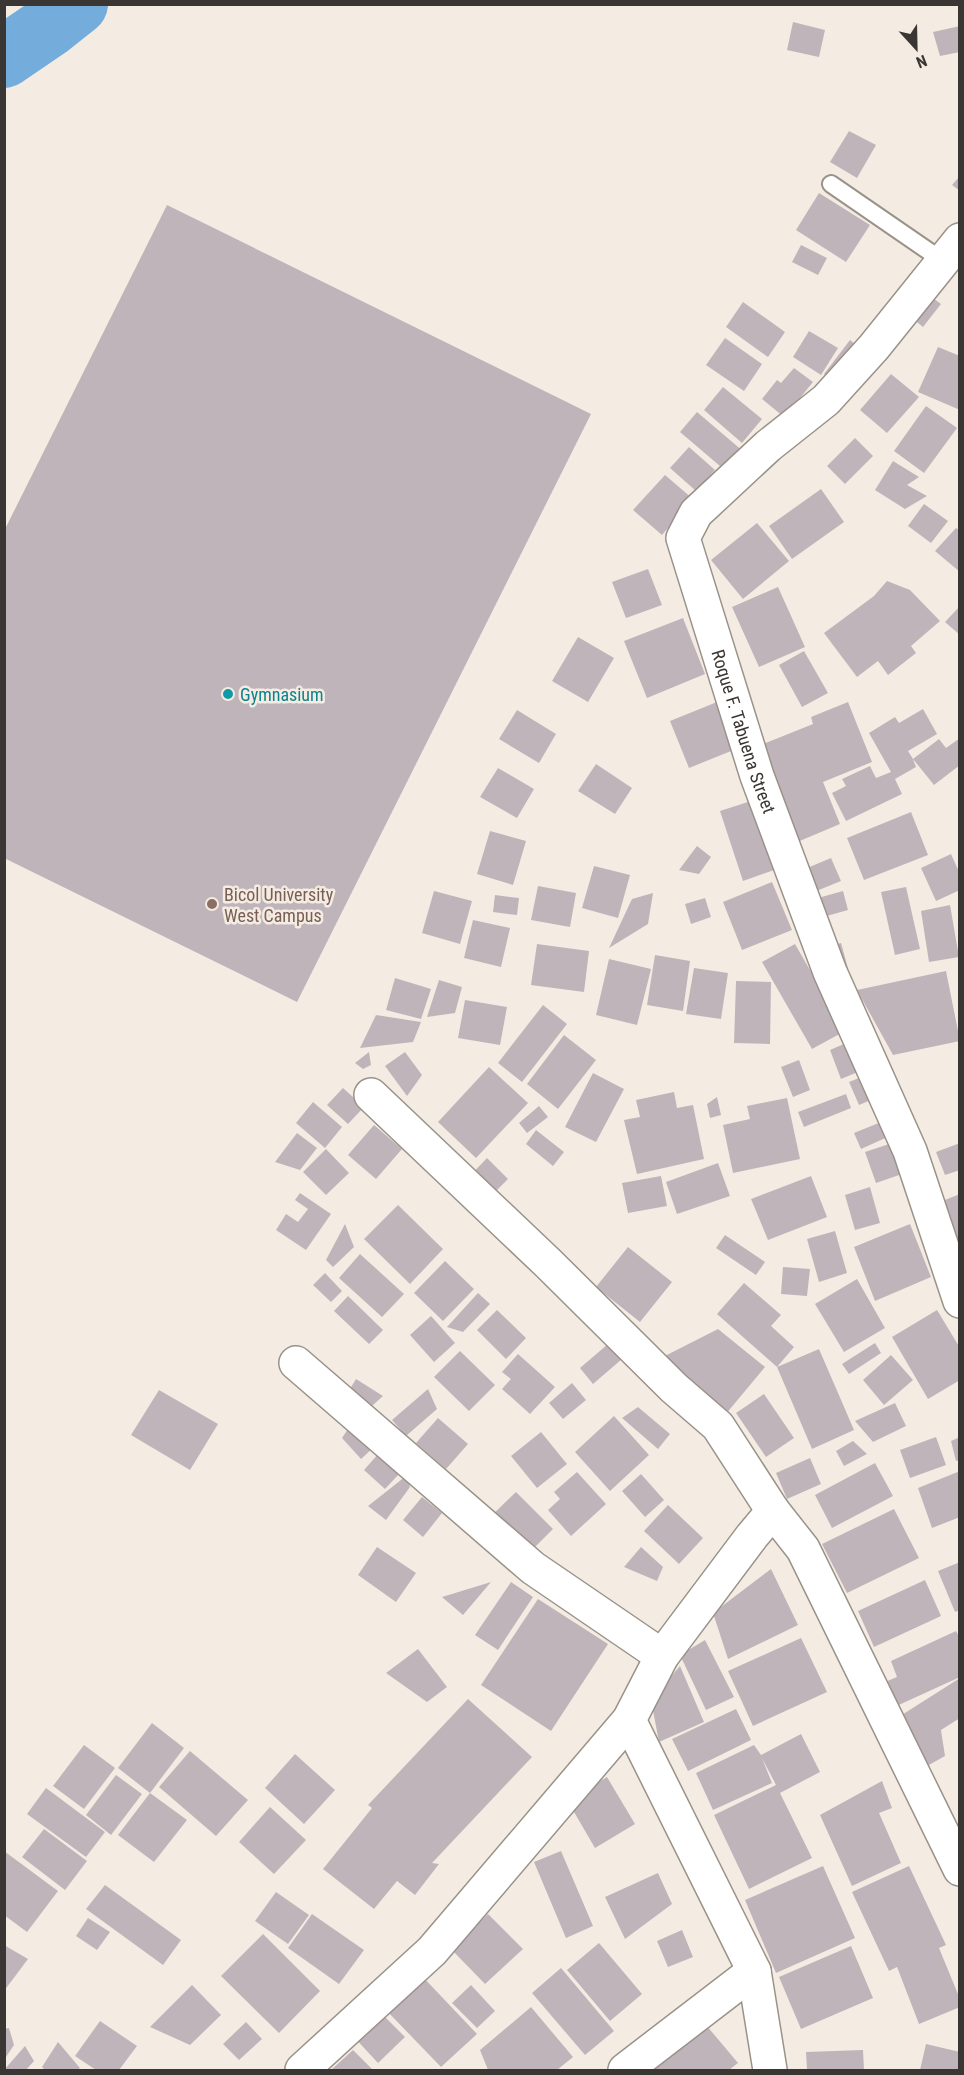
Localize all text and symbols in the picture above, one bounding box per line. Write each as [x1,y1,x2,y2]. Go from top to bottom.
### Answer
north arrow [886,18,946,78]
text: N [913,51,930,72]
street label: Roque F. Tabuena Street [708,647,780,816]
place label: Gymnasium [240,684,324,705]
marker: Gymnasium [221,687,235,701]
place label: Bicol University West Campus [224,884,334,926]
marker: Bicol University West Campus [205,897,219,911]

